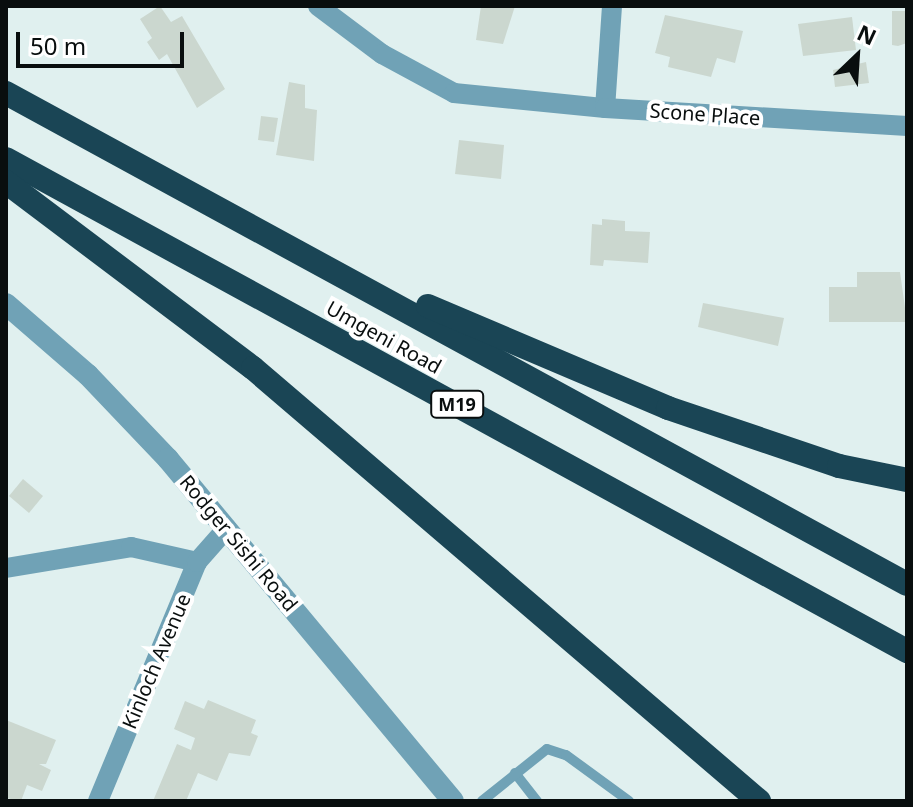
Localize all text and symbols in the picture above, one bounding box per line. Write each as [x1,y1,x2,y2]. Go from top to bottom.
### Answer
scale bar [20,16,188,66]
north arrow [817,16,897,96]
text: N [853,17,882,52]
text: 50 m [30,29,86,62]
street label: Scone Place [649,98,761,130]
street label: Umgeni Road [322,296,446,378]
road number: M19 [429,390,485,418]
street label: Rodger Sishi Road [175,470,303,616]
street label: Kinloch Avenue [117,590,195,732]

